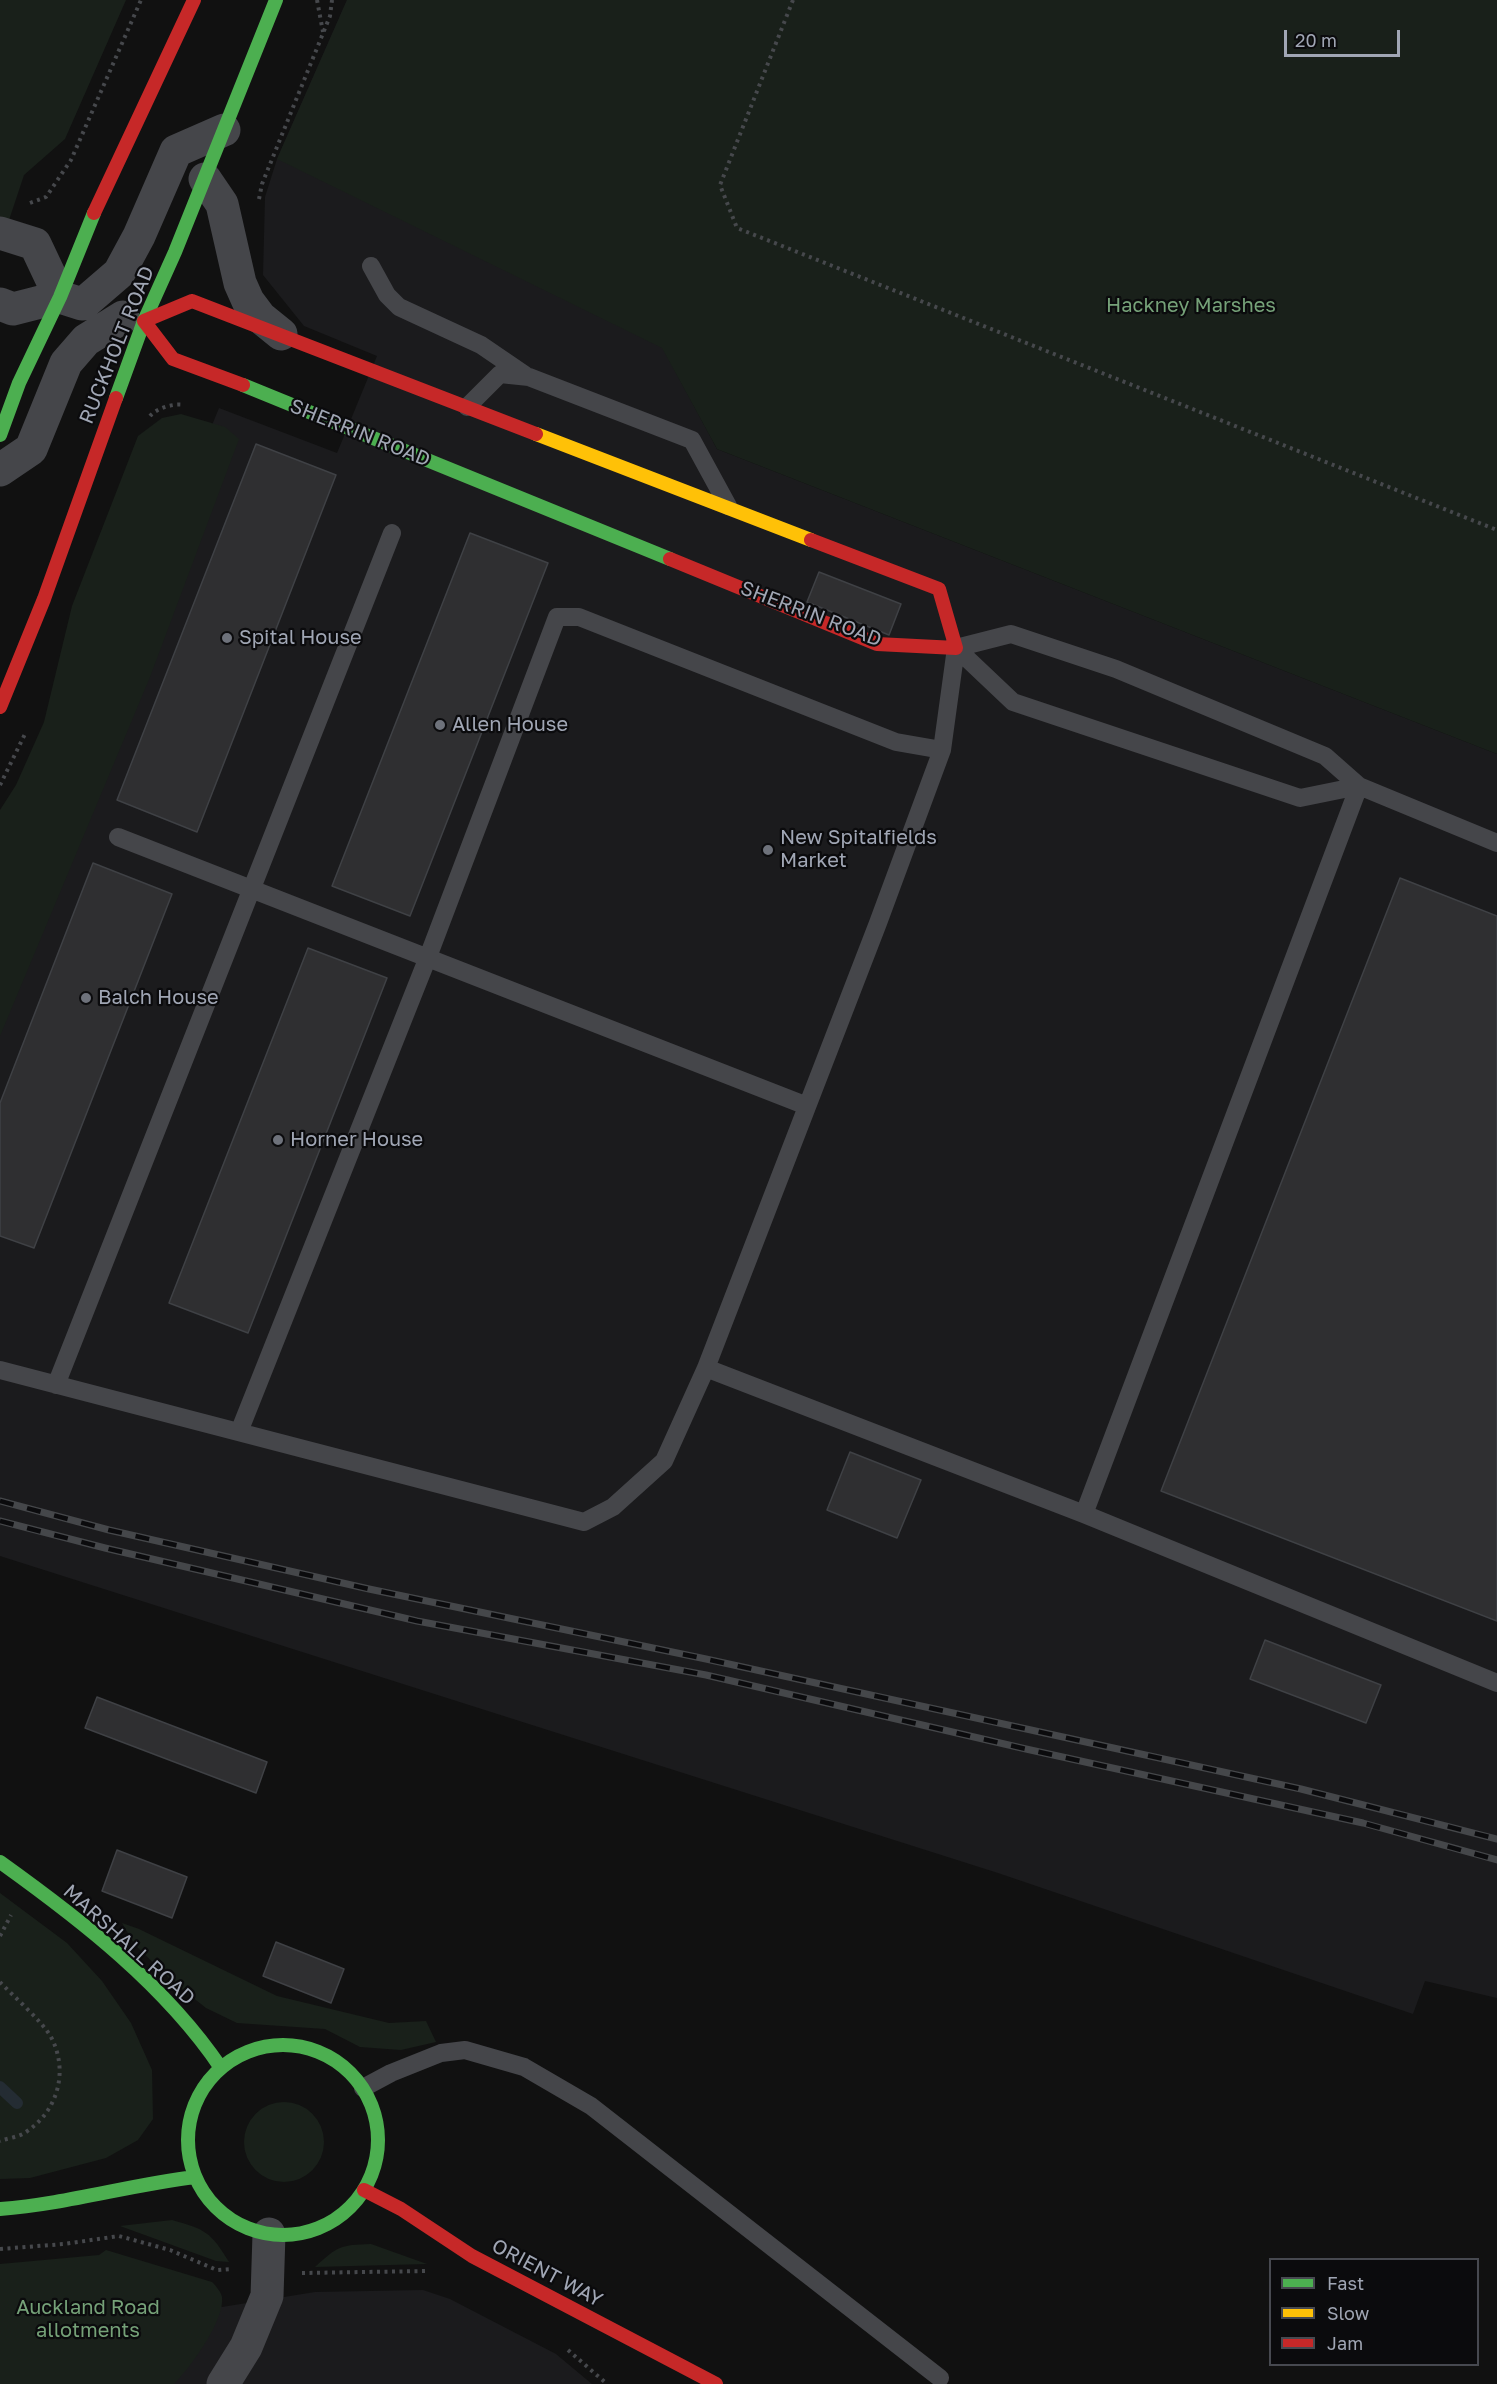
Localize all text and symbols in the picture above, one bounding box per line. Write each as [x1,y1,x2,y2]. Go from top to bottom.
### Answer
scale bar [1287,18,1402,56]
text: 20 m [1295,29,1337,51]
street label: RUCKHOLT ROAD [74,263,160,427]
park label: Hackney Marshes [1106,294,1276,318]
street label: SHERRIN ROAD [286,394,434,472]
street label: SHERRIN ROAD [737,576,885,652]
place label: Spital House [239,626,362,650]
marker: Spital House [220,631,234,645]
place label: Allen House [452,713,568,737]
marker: Allen House [433,718,447,732]
place label: New Spitalfields Market [780,826,937,873]
marker: New Spitalfields Market [761,843,775,857]
place label: Balch House [98,986,219,1010]
marker: Balch House [79,991,93,1005]
place label: Horner House [290,1128,423,1152]
marker: Horner House [271,1133,285,1147]
street label: MARSHALL ROAD [58,1880,200,2010]
street label: ORIENT WAY [488,2234,606,2312]
legend [1269,2258,1479,2366]
text: Fast [1327,2272,1364,2294]
park label: Auckland Road allotments [16,2296,160,2343]
text: Slow [1327,2302,1369,2324]
text: Jam [1327,2332,1363,2354]

